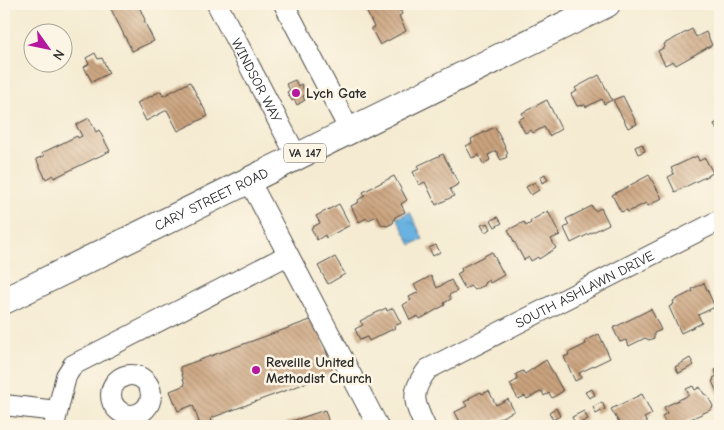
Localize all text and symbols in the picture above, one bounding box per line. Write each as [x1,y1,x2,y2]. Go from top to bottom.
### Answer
north arrow [22,22,72,72]
street label: WINDSOR WAY [227,36,286,126]
text: N [49,46,68,63]
place label: Lych Gate [306,85,367,102]
marker: Lych Gate [290,87,302,99]
road number: VA 147 [284,144,326,162]
street label: CARY STREET ROAD [152,164,271,235]
street label: SOUTH ASHLAWN DRIVE [513,247,657,332]
place label: Reveille United Methodist Church [266,354,372,387]
marker: Reveille United Methodist Church [250,364,262,376]

